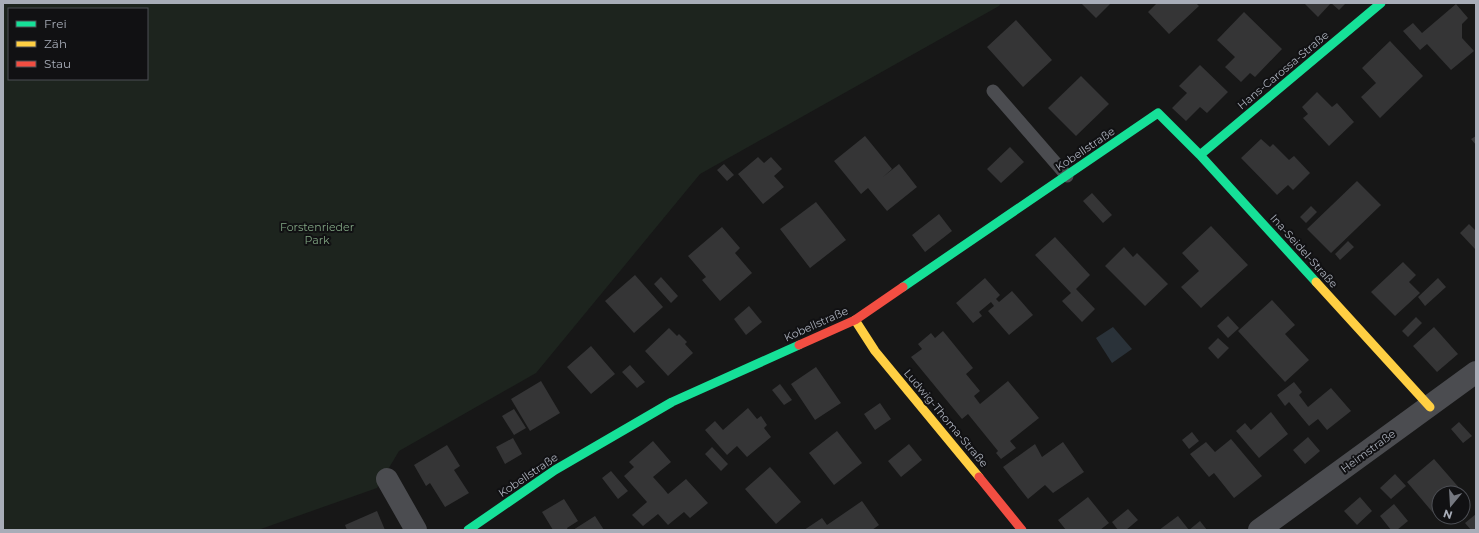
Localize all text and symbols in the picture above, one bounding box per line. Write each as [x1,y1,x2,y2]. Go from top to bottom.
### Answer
legend [8,8,148,80]
text: Frei [44,16,67,31]
street label: Hans-Carossa-Straße [1235,28,1332,112]
text: Zäh [44,36,67,51]
text: Stau [44,56,71,71]
street label: Kobellstraße [1053,124,1118,174]
street label: Ina-Seidel-Straße [1267,211,1341,291]
park label: Forstenrieder Park [280,220,354,247]
street label: Kobellstraße [782,303,851,344]
street label: Ludwig-Thoma-Straße [901,366,991,470]
street label: Heimstraße [1338,426,1398,476]
street label: Kobellstraße [496,450,561,500]
north arrow [1431,485,1471,525]
text: N [1442,506,1454,523]

